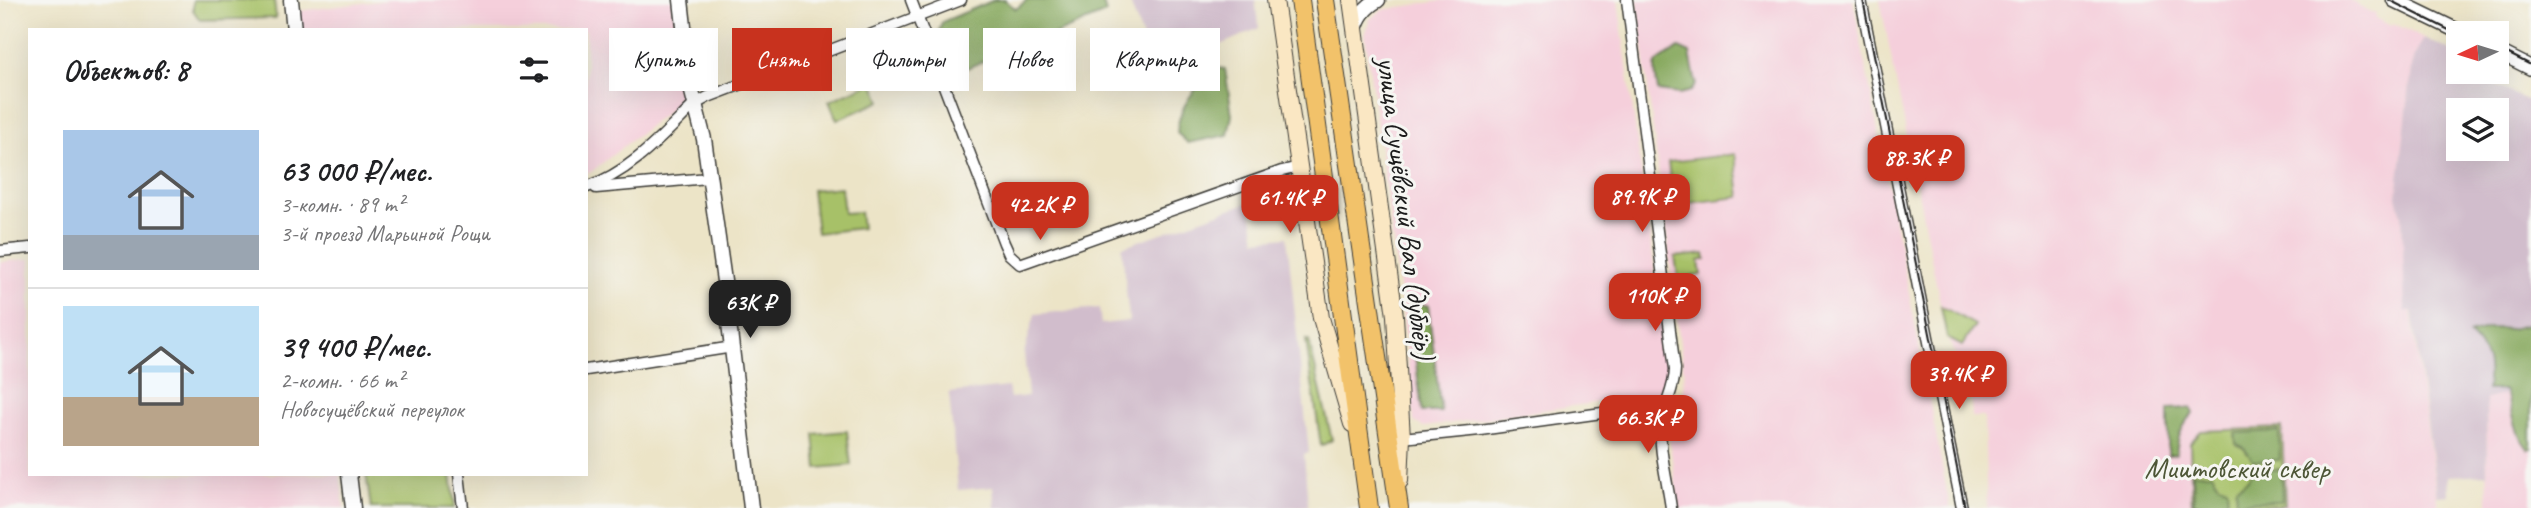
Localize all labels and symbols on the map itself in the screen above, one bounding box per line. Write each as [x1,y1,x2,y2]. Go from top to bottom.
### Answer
north arrow [2446,21,2510,84]
street label: улица Сущёвский Вал (дублёр) [1368,53,1444,363]
pin: 88.3K ₽ [1851,136,1981,195]
pin: 89.9K ₽ [1577,174,1707,234]
pin: 61.4K ₽ [1225,176,1355,235]
pin: 42.2K ₽ [975,182,1105,242]
pin: 110K ₽ [1598,274,1712,333]
pin: 63K ₽ [701,280,799,340]
pin: 39.4K ₽ [1894,352,2024,411]
pin: 66.3K ₽ [1583,396,1713,455]
park label: Миитовский сквер [2144,449,2331,487]

